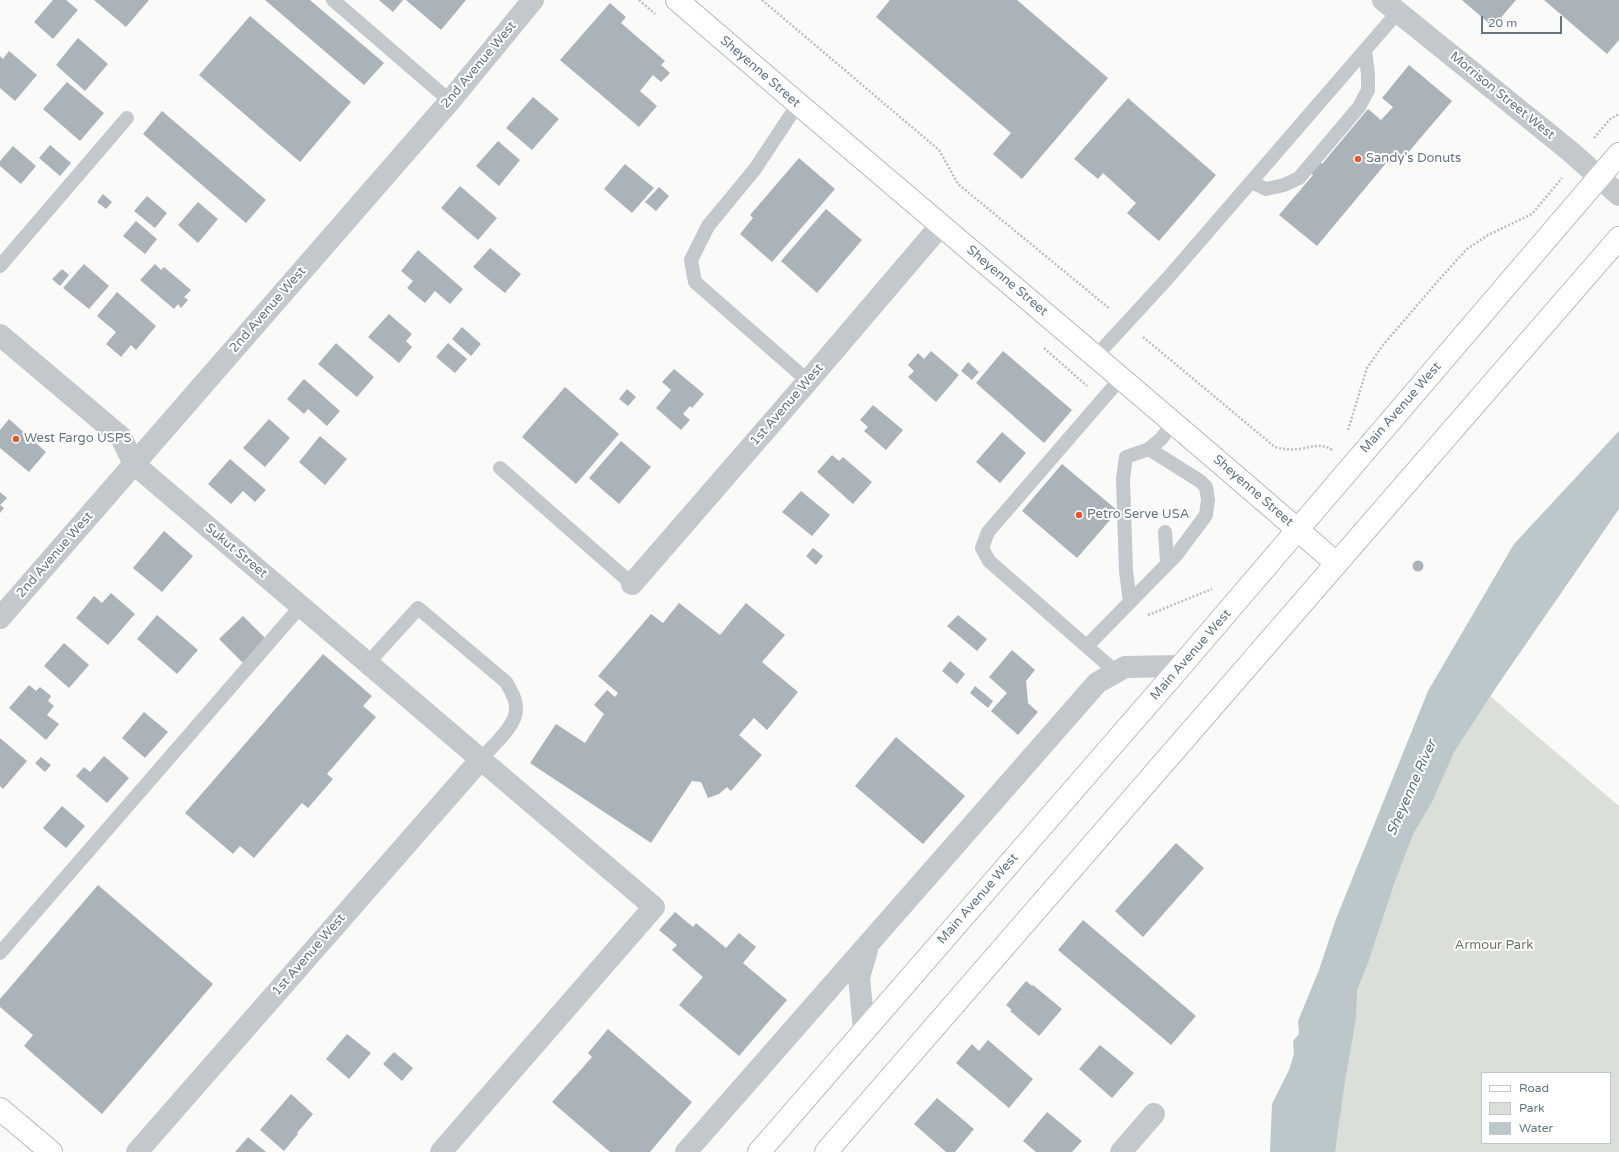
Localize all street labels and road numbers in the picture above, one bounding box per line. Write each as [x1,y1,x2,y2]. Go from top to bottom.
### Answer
street label: 2nd Avenue West [438,18,520,112]
street label: Sheyenne Street [717,33,803,111]
street label: Morrison Street West [1446,49,1558,143]
street label: Sheyenne Street [963,243,1051,319]
street label: 2nd Avenue West [226,264,310,356]
street label: Main Avenue West [1357,359,1445,457]
street label: 1st Avenue West [747,361,827,449]
street label: Sheyenne Street [1210,452,1296,530]
street label: 2nd Avenue West [13,509,97,601]
street label: Sukut Street [202,520,270,582]
street label: Main Avenue West [1147,606,1235,704]
street label: Main Avenue West [934,850,1022,948]
street label: 1st Avenue West [269,911,349,999]

